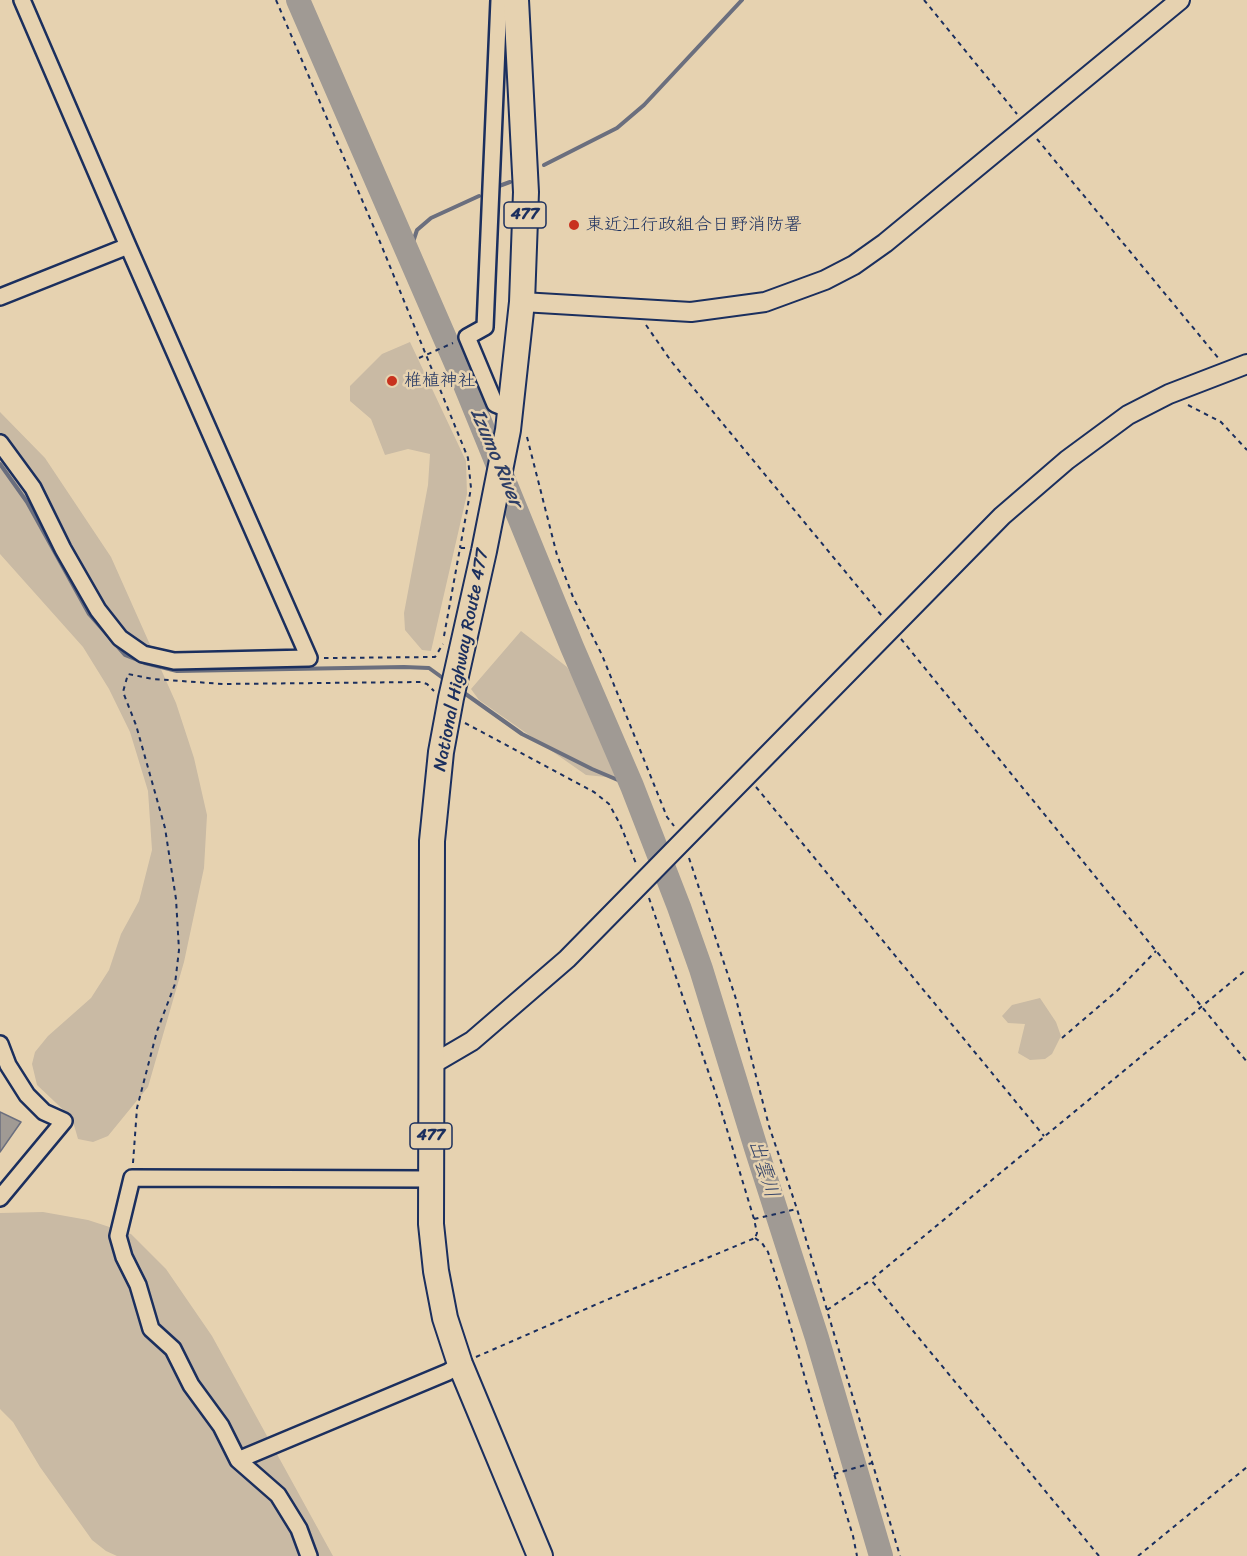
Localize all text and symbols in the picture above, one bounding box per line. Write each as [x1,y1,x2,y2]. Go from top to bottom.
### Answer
road number: 477 [504,202,546,228]
place label: 東近江行政組合日野消防署 [586,214,802,236]
marker: 東近江行政組合日野消防署 [567,218,581,232]
place label: 椎植神社 [404,370,476,392]
marker: 椎植神社 [385,374,399,388]
water label: Izumo River [465,405,527,511]
street label: National Highway Route 477 [430,547,494,773]
road number: 477 [410,1123,452,1149]
water label: 出雲川 [743,1137,783,1201]

